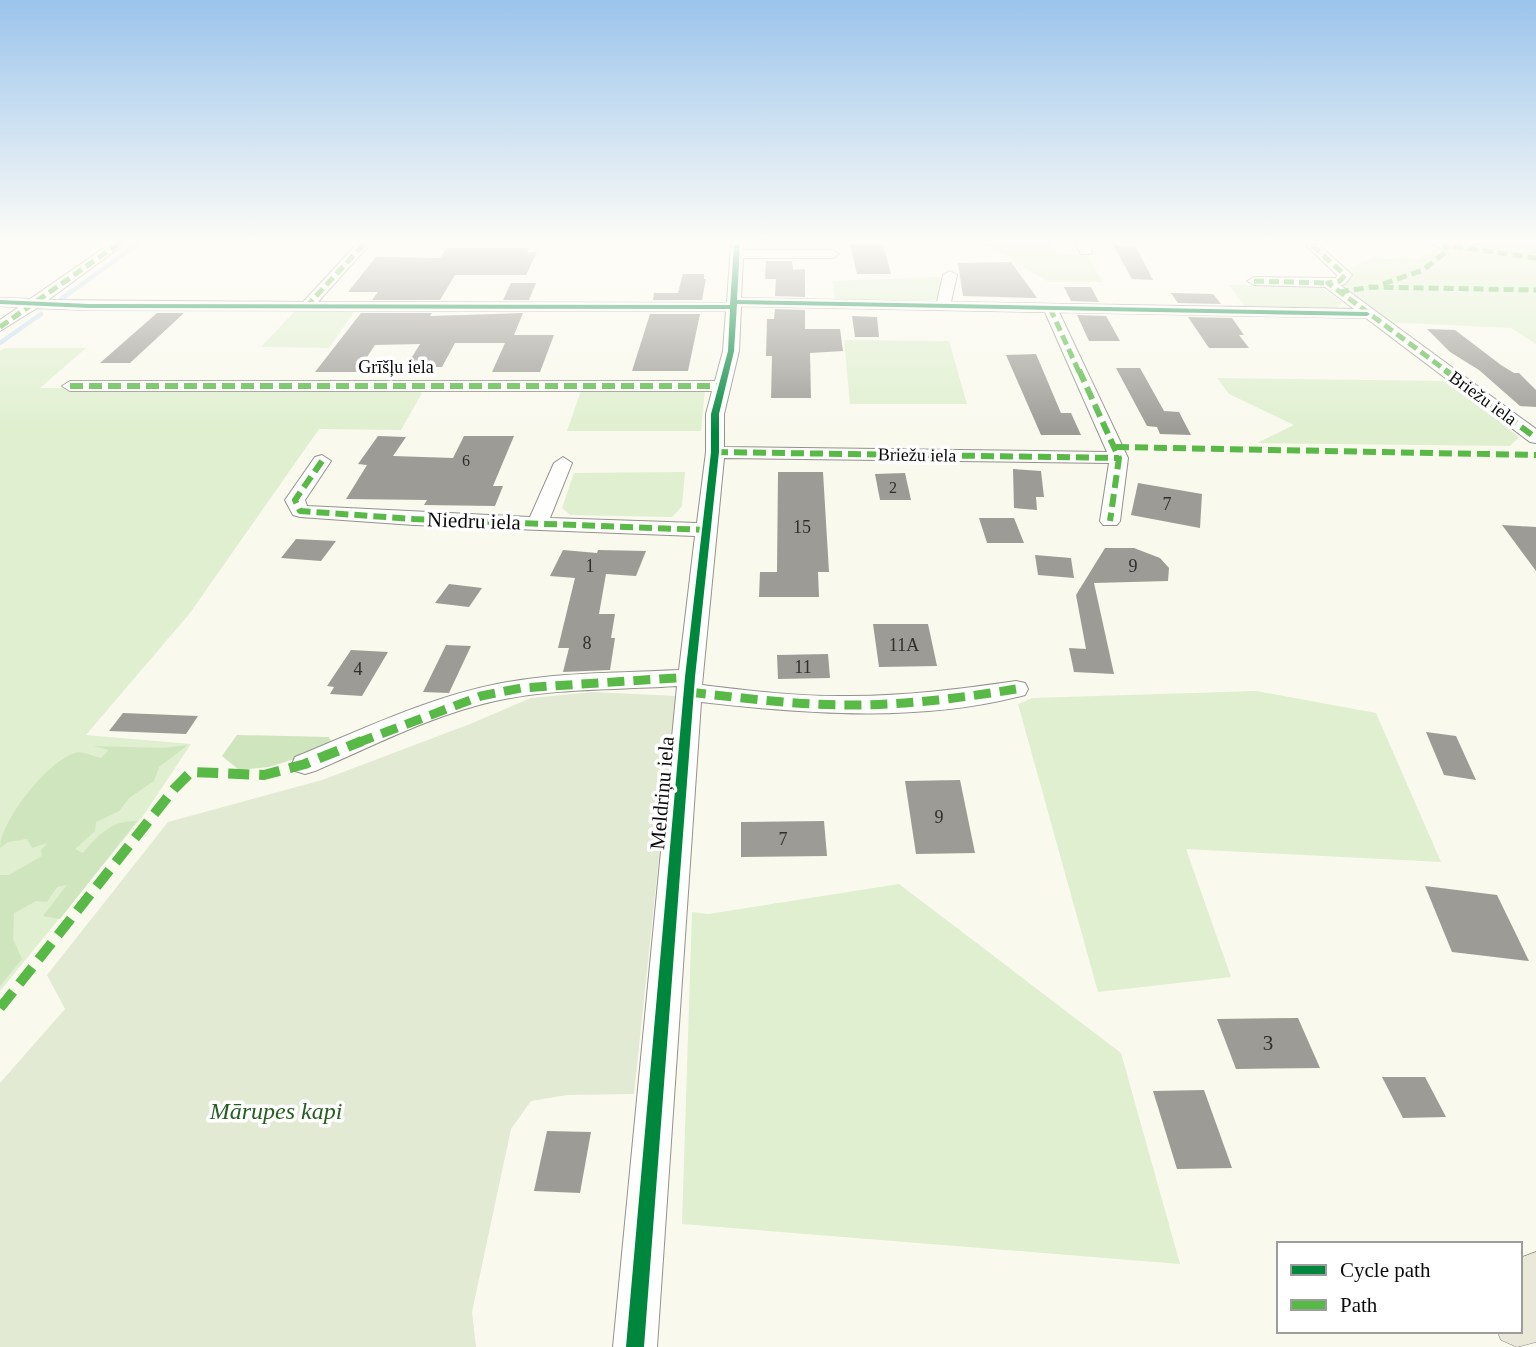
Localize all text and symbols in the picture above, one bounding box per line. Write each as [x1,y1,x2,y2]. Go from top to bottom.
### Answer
street label: Grīšļu iela [358,357,434,377]
street label: Briežu iela [1445,367,1521,429]
street label: Briežu iela [878,444,956,466]
house number: 6 [462,452,470,469]
house number: 2 [889,479,897,496]
house number: 7 [1163,494,1172,514]
street label: Niedru iela [427,507,522,535]
house number: 15 [793,517,811,537]
house number: 1 [586,556,595,576]
house number: 9 [1129,556,1138,576]
house number: 8 [583,633,592,653]
house number: 11A [889,635,919,655]
house number: 11 [794,657,812,677]
house number: 4 [354,659,363,679]
street label: Meldriņu iela [645,735,679,851]
house number: 9 [935,807,944,827]
house number: 7 [779,829,788,849]
house number: 3 [1263,1031,1273,1055]
park label: Mārupes kapi [209,1098,342,1124]
legend [1277,1242,1522,1333]
text: Cycle path [1340,1258,1431,1282]
text: Path [1340,1293,1378,1317]

